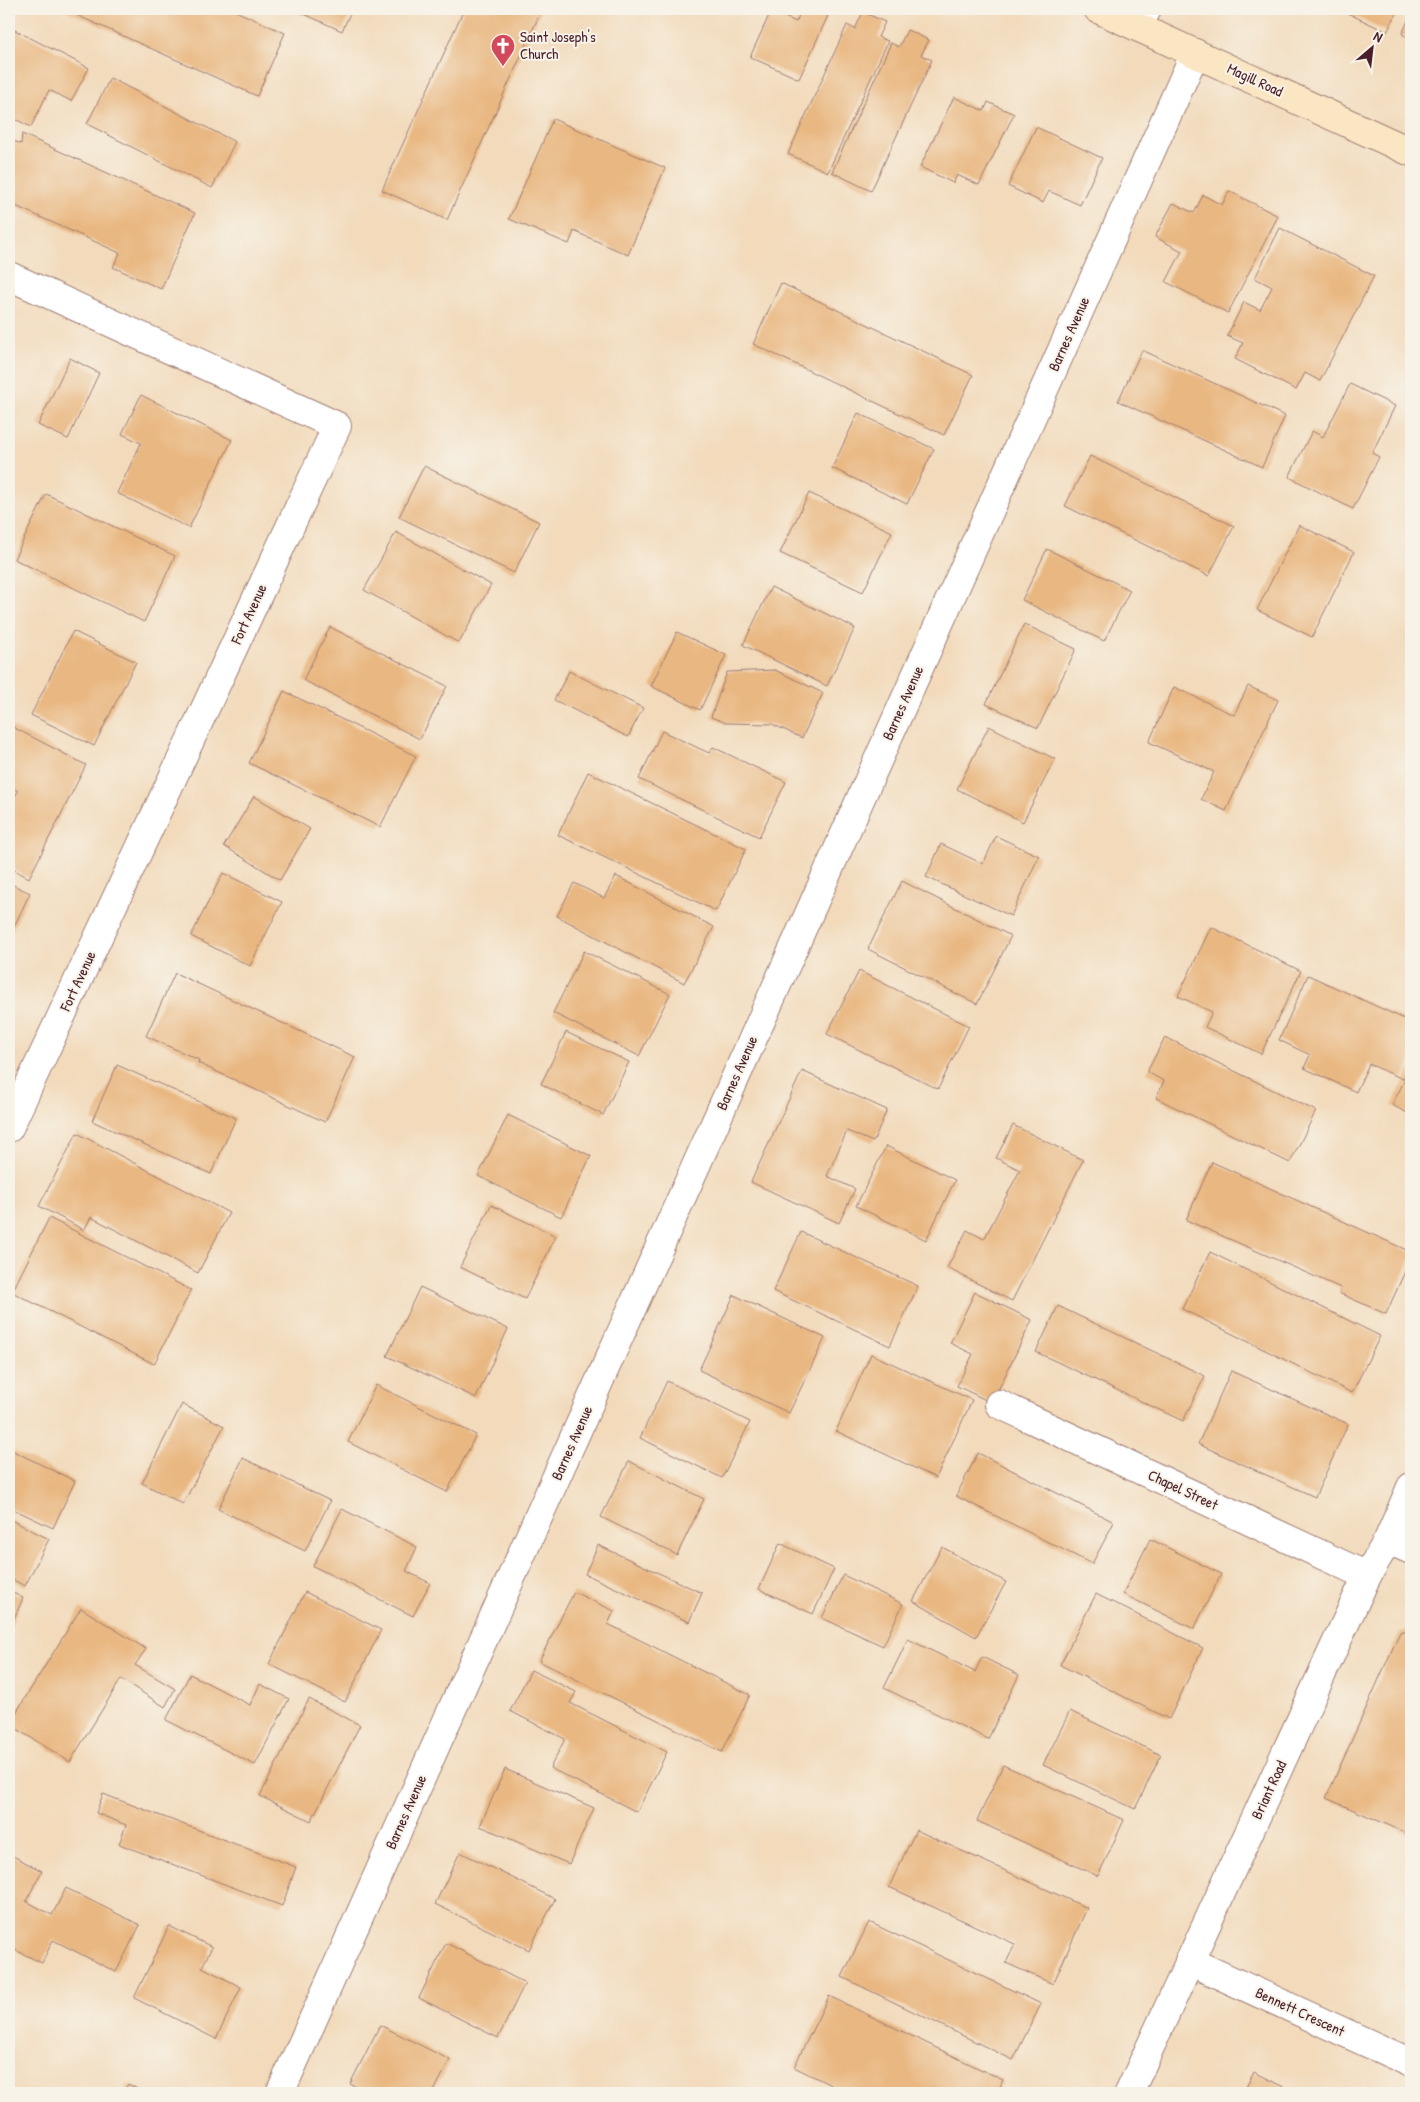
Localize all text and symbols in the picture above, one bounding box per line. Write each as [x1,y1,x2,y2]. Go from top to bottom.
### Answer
north arrow [1348,22,1398,72]
place label: Saint Joseph's Church [520,26,596,64]
text: N [1371,26,1387,46]
church icon: Saint Joseph's Church [490,33,516,67]
street label: Magill Road [1224,57,1287,102]
street label: Barnes Avenue [1043,293,1094,374]
street label: Fort Avenue [225,580,272,648]
street label: Barnes Avenue [877,662,928,743]
street label: Fort Avenue [54,947,101,1015]
street label: Barnes Avenue [711,1032,762,1113]
street label: Barnes Avenue [546,1402,597,1483]
street label: Chapel Street [1145,1464,1222,1515]
street label: Briant Road [1246,1757,1291,1823]
street label: Barnes Avenue [380,1771,431,1852]
street label: Bennett Crescent [1252,1982,1349,2042]

